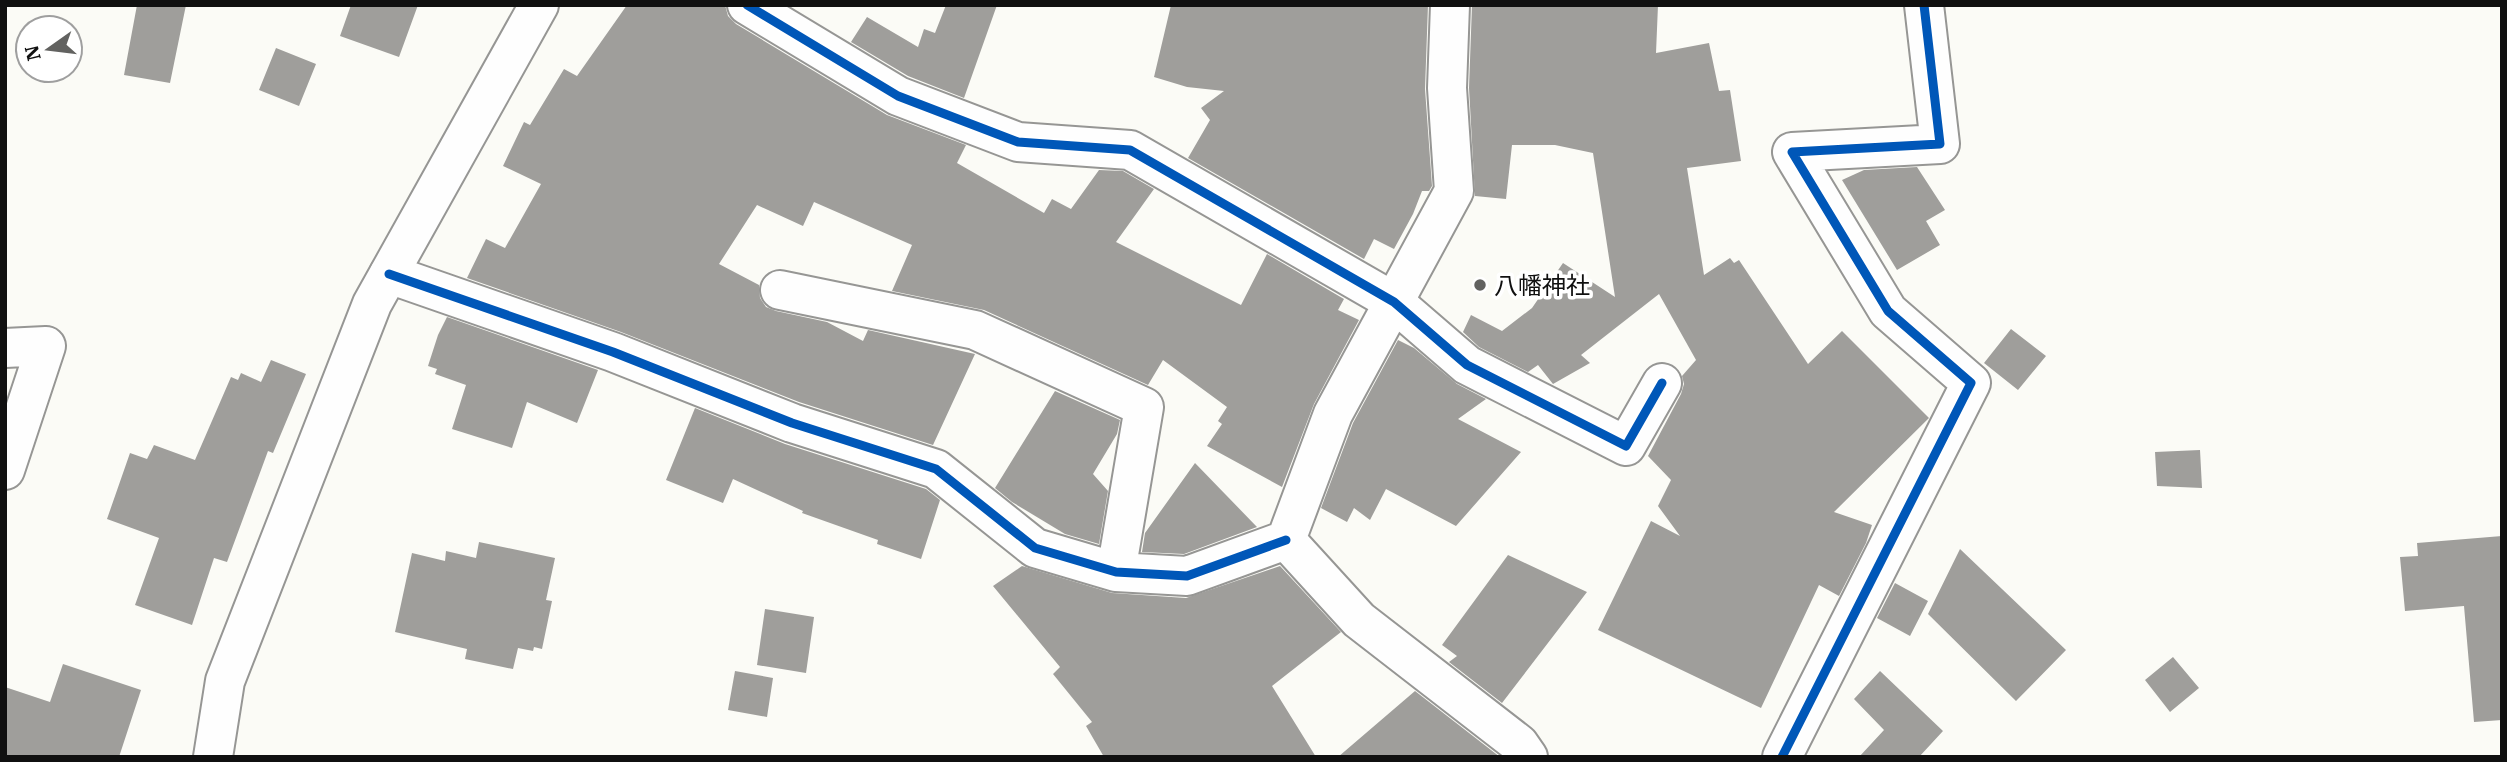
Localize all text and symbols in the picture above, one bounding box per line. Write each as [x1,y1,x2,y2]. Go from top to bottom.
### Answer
north arrow [14,14,84,84]
text: N [19,43,46,63]
place label: 八幡神社 [1494,269,1590,301]
marker: 八幡神社 [1472,277,1488,293]

